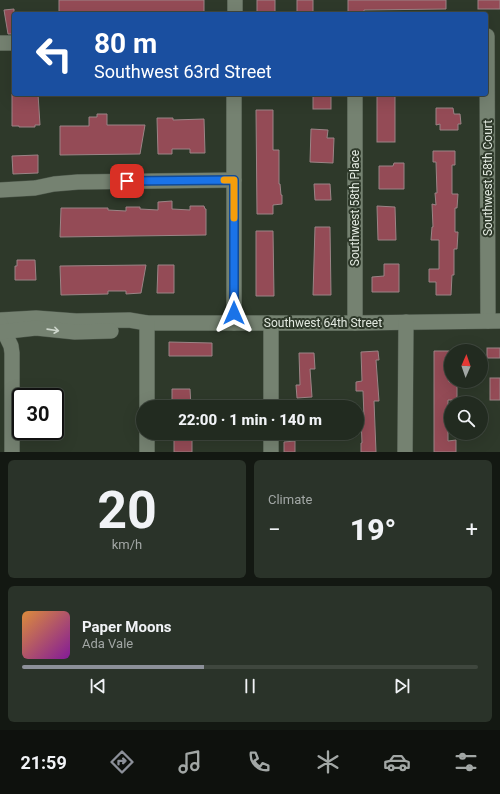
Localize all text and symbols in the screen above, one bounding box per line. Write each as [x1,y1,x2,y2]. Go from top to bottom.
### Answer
text: 80 m [94,27,157,60]
icon: left [28,28,80,80]
text: Southwest 63rd Street [94,61,272,82]
street label: Southwest 58th Court [481,120,495,236]
street label: Southwest 58th Place [348,150,362,266]
pin [110,164,144,198]
icon: arrive [116,170,138,192]
position arrow [213,292,255,334]
street label: Southwest 64th Street [264,316,382,330]
one-way arrow [46,326,59,334]
north arrow [444,344,488,388]
map controls [444,344,488,440]
speed limit sign: 30 [12,388,64,440]
button: search [444,396,488,440]
text: 22:00 · 1 min · 140 m [178,411,322,429]
text: 20 [97,480,157,541]
text: Climate [268,492,312,507]
text: 19° [350,512,396,547]
text: − [268,517,281,542]
text: + [466,517,478,542]
text: km/h [112,537,142,552]
text: Paper Moons [82,618,172,636]
text: Ada Vale [82,636,133,651]
icon: previous [87,675,109,697]
icon: pause [239,675,261,697]
icon: next [391,675,413,697]
icon: directions [108,748,136,776]
icon: music [176,748,204,776]
icon: phone [245,748,273,776]
icon: climate [314,748,342,776]
icon: car [383,748,411,776]
icon: filters [452,748,480,776]
text: 21:59 [20,752,67,773]

